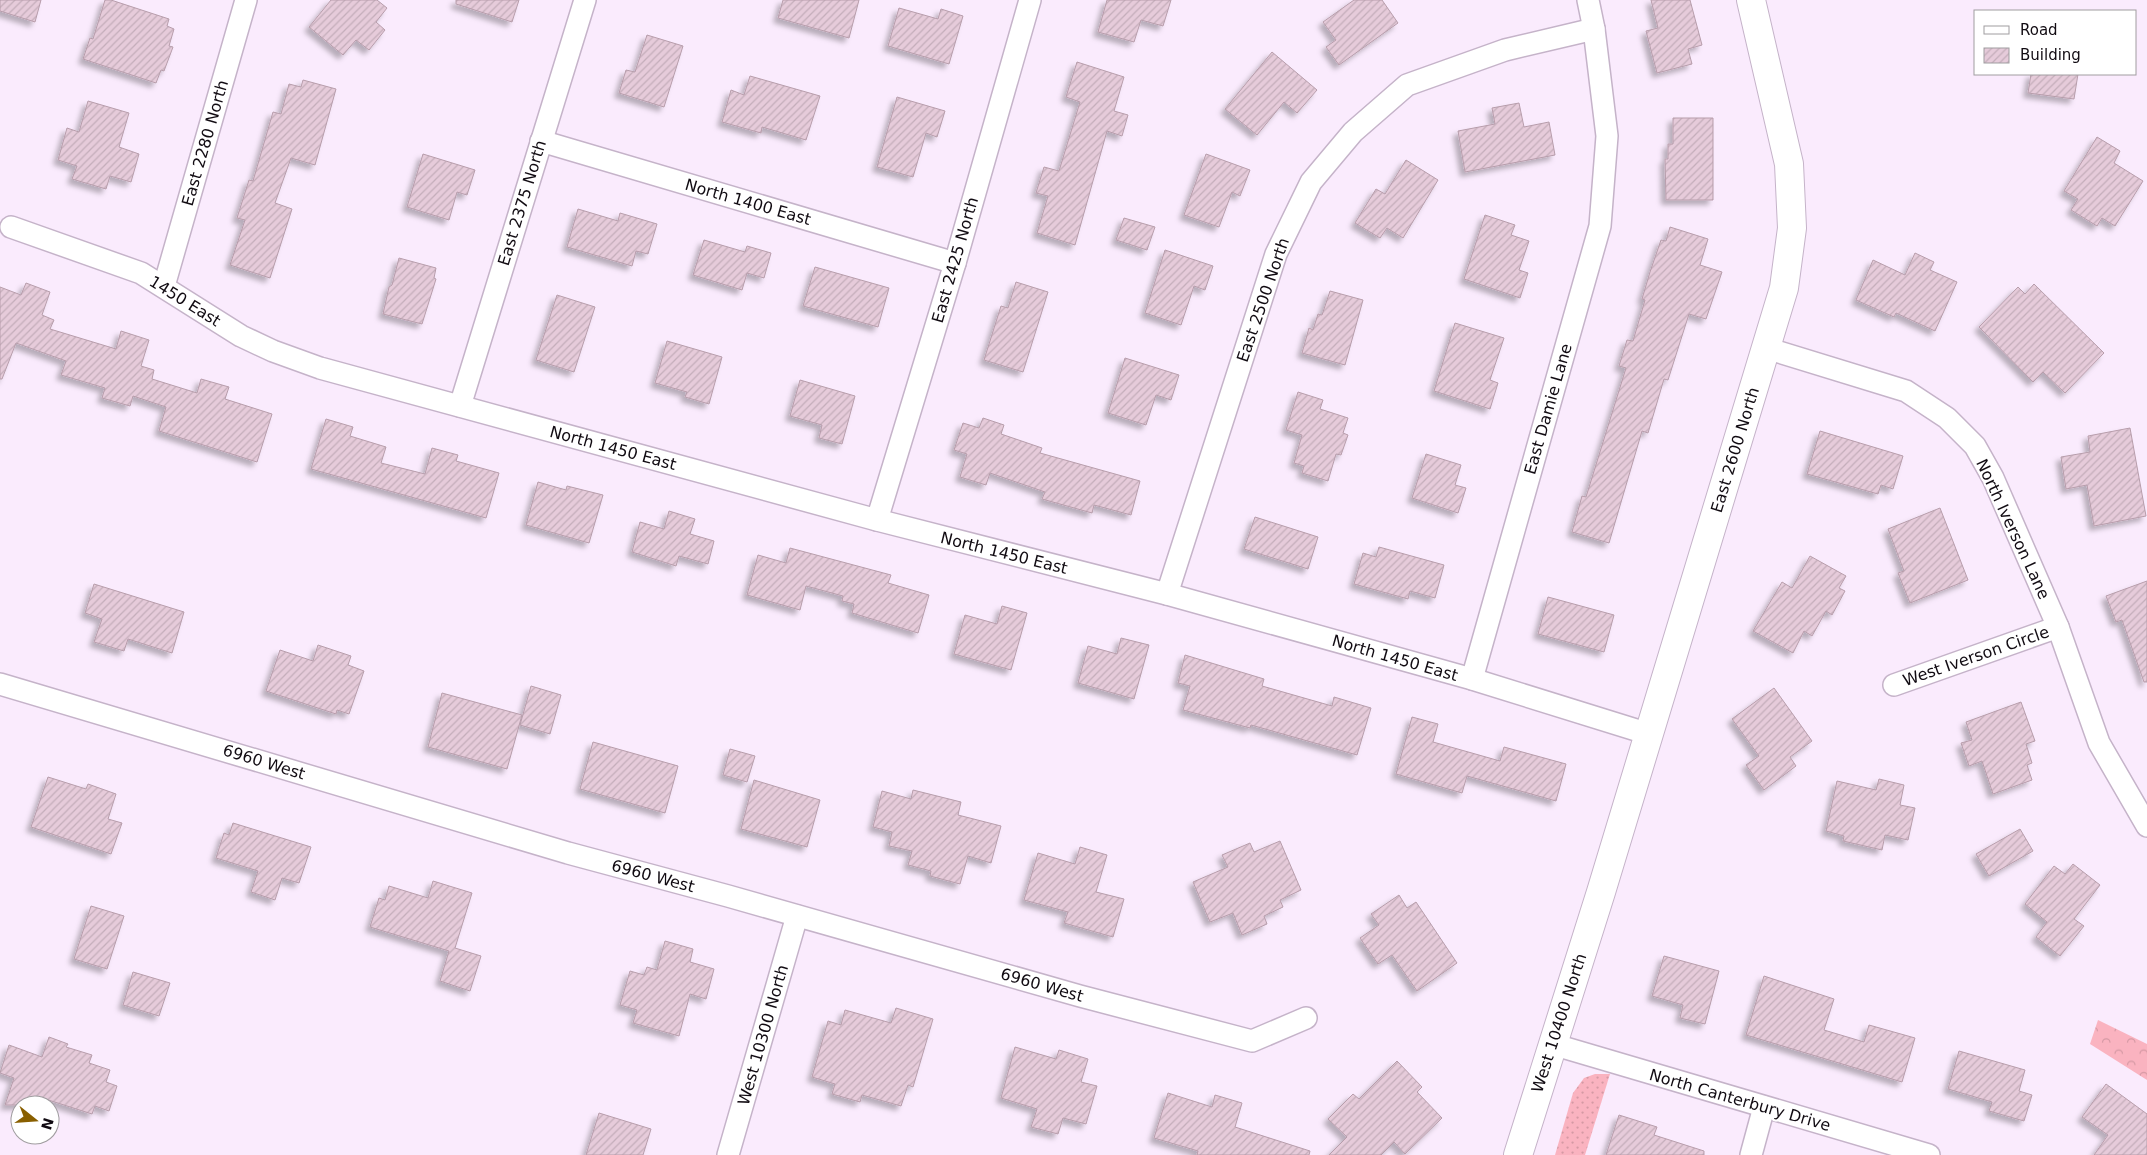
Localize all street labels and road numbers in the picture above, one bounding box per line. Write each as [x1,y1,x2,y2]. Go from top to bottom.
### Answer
street label: East 2280 North [178,78,232,208]
street label: East 2375 North [494,138,550,268]
street label: North 1400 East [683,175,813,229]
street label: East 2425 North [928,195,982,325]
street label: East 2500 North [1233,235,1293,365]
street label: 1450 East [146,272,224,330]
street label: East Damie Lane [1520,341,1576,477]
street label: East 2600 North [1707,385,1763,515]
street label: North 1450 East [548,422,678,474]
street label: North Iverson Lane [1972,456,2054,602]
street label: North 1450 East [939,528,1069,578]
street label: West Iverson Circle [1900,622,2052,690]
street label: North 1450 East [1330,631,1460,685]
street label: 6960 West [221,740,307,784]
street label: 6960 West [609,856,697,896]
street label: West 10400 North [1528,951,1590,1095]
street label: West 10300 North [734,963,792,1107]
street label: 6960 West [998,964,1086,1006]
street label: North Canterbury Drive [1647,1065,1833,1135]

